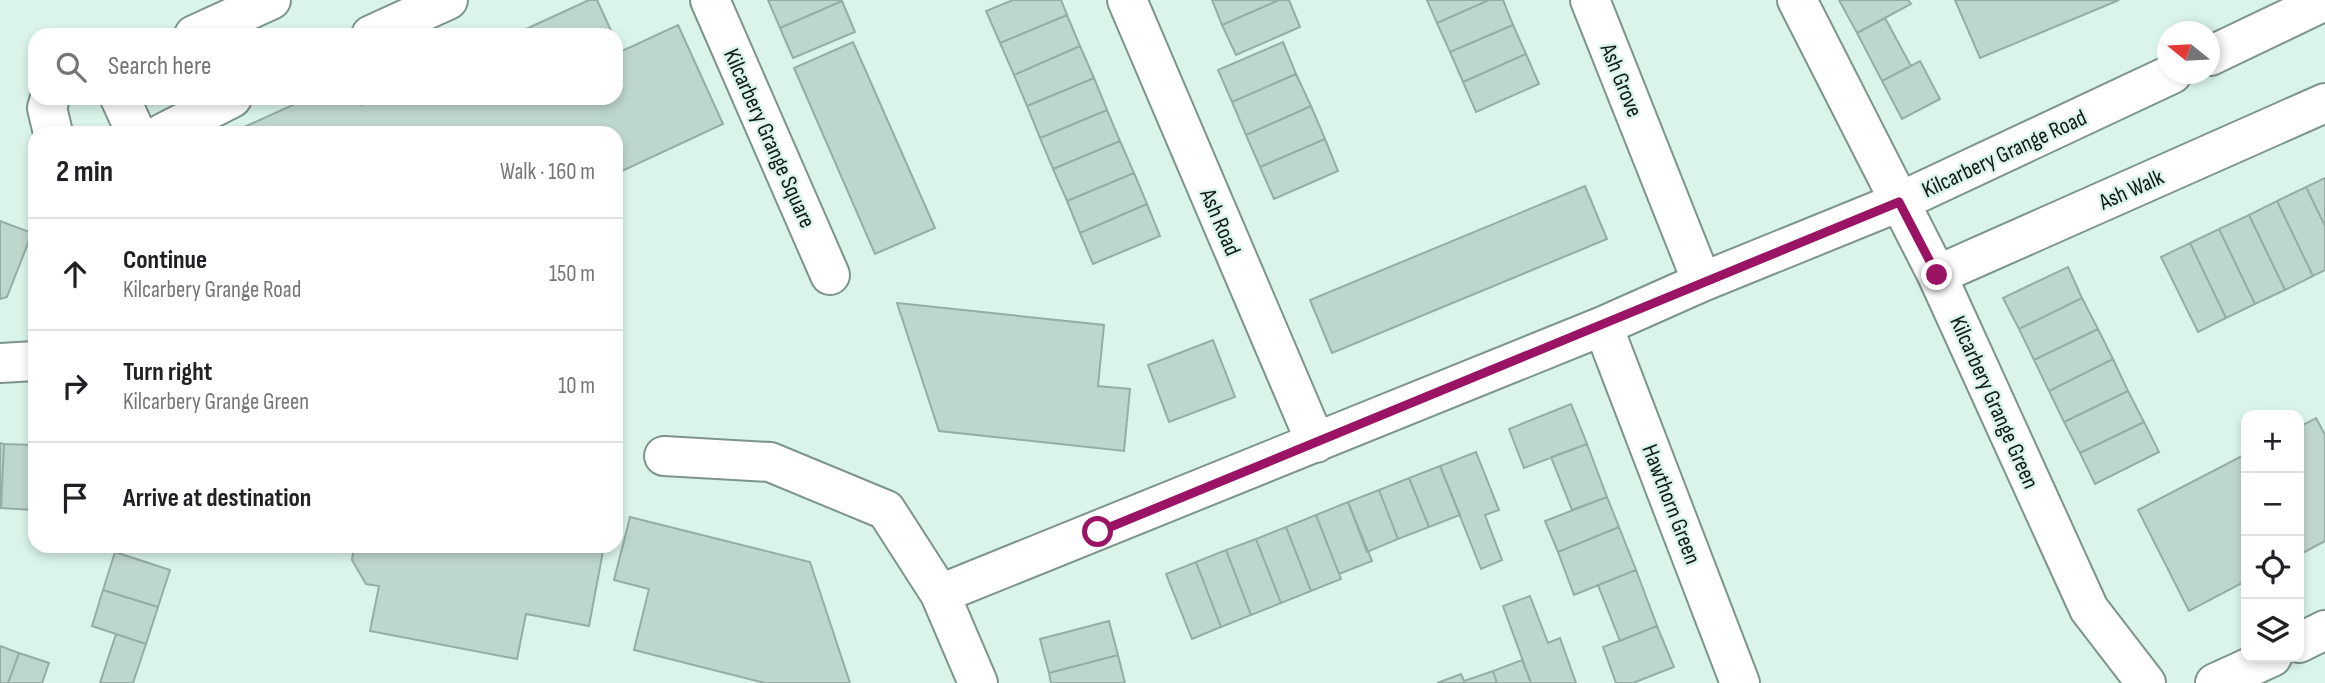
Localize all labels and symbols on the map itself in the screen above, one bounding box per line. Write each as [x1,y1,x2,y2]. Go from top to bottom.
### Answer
north arrow [2157,21,2220,84]
street label: Ash Grove [1593,39,1648,121]
street label: Kilcarbery Grange Square [717,44,821,232]
street label: Kilcarbery Grange Road [1918,104,2091,204]
street label: Ash Walk [2094,163,2168,217]
street label: Ash Road [1193,184,1247,260]
route end [1921,259,1952,290]
street label: Kilcarbery Grange Green [1943,312,2045,493]
street label: Hawthorn Green [1635,441,1707,568]
route start [1082,516,1113,547]

